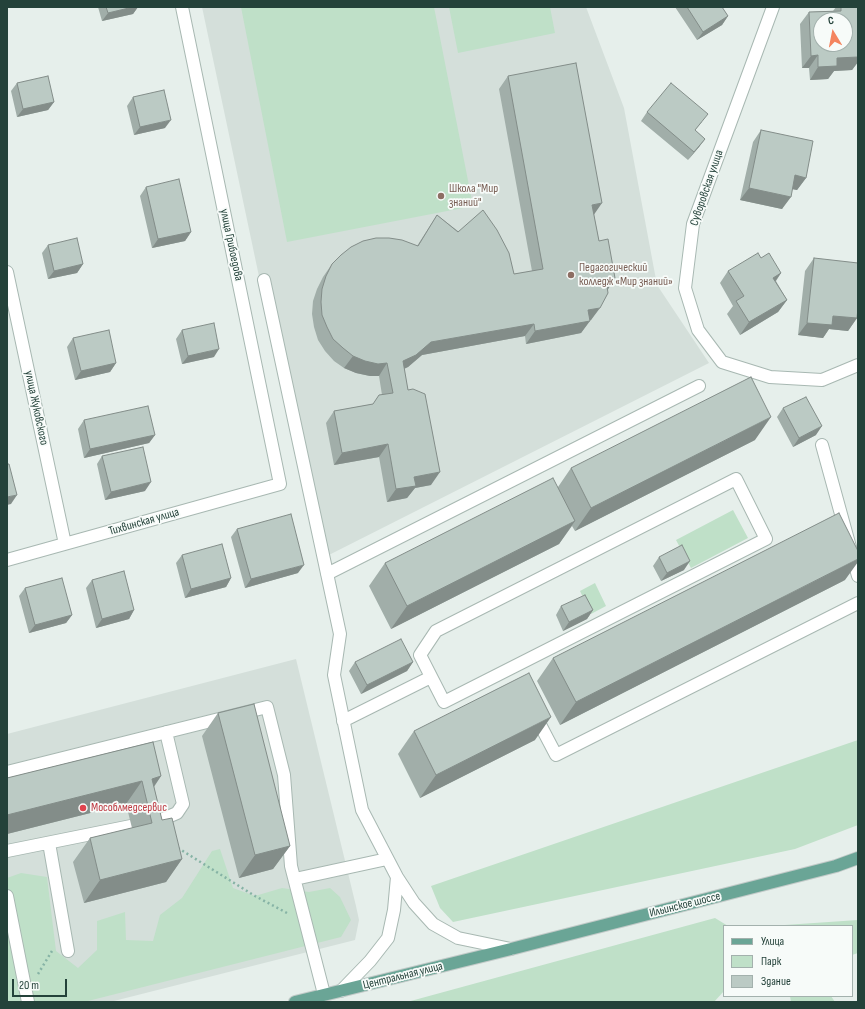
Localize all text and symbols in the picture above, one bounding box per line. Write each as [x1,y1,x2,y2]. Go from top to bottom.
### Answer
north arrow [813,12,853,52]
text: С [827,14,835,28]
street label: Суворовская улица [687,148,727,228]
place label: Школа "Мир знаний" [449,182,498,210]
marker: Школа "Мир знаний" [436,191,446,201]
street label: улица Грибоедова [216,208,246,282]
place label: Педагогический колледж «Мир знаний» [579,261,673,289]
marker: Педагогический колледж «Мир знаний» [566,270,576,280]
street label: улица Жуковского [21,369,51,447]
street label: Тихвинская улица [107,505,181,539]
place label: Мособлмедсервис [91,801,167,815]
marker: Мособлмедсервис [78,803,88,813]
street label: Ильинское шоссе [648,889,722,921]
legend [723,925,853,997]
text: Улица [761,934,784,949]
text: Парк [761,954,781,969]
street label: Центральная улица [362,959,444,993]
scale bar [14,971,69,997]
text: Здание [761,974,791,989]
text: 20 m [19,978,39,993]

